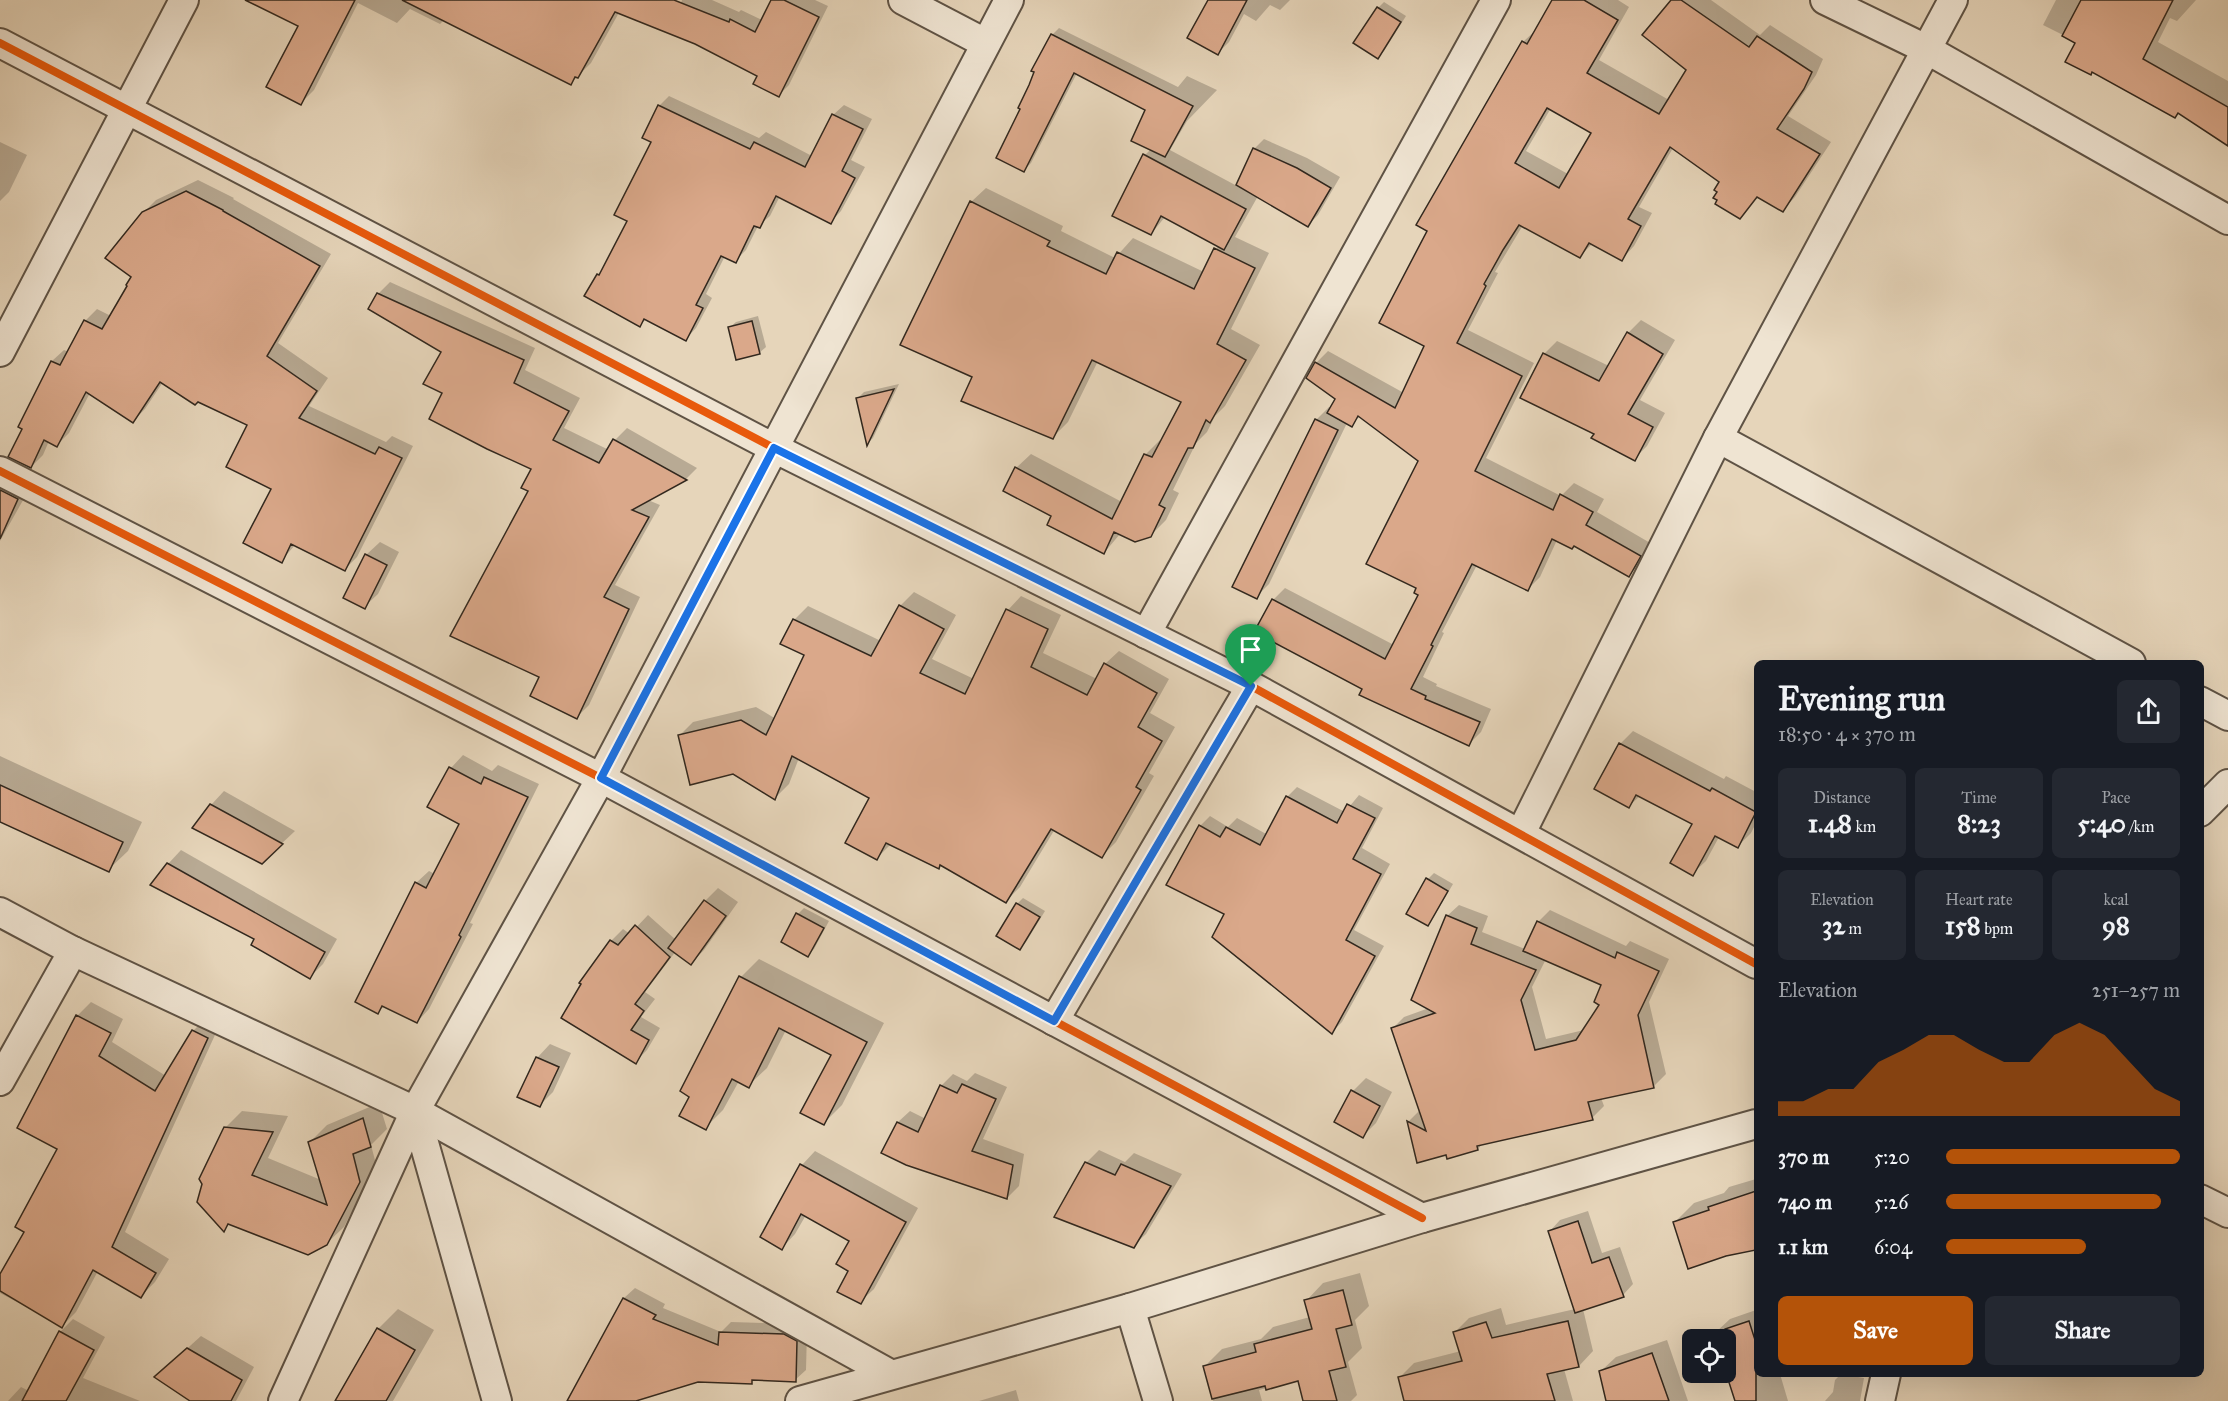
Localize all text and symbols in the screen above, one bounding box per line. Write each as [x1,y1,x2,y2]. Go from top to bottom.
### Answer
pin [1225,624,1276,686]
icon: arrive [1234,633,1267,666]
text: Evening run [1778,679,1945,719]
button: share [2117,680,2180,743]
text: 18:50 · 4 × 370 m [1778,722,1916,746]
text: Distance [1813,788,1871,807]
text: Time [1961,788,1997,807]
text: Pace [2101,788,2131,807]
text: 1.48 [1808,807,1852,839]
text: 8:23 [1957,807,2001,839]
text: 5:40 [2078,807,2126,839]
text: km [1852,817,1876,836]
text: /km [2126,817,2154,836]
text: Elevation [1810,890,1874,909]
text: Heart rate [1945,890,2013,909]
text: kcal [2103,890,2129,909]
text: 32 [1822,909,1845,941]
text: 158 [1945,909,1981,941]
text: 98 [2102,909,2130,941]
text: m [1845,919,1862,938]
text: bpm [1981,919,2013,938]
text: Elevation [1778,978,1857,1002]
text: 251–257 m [2092,978,2180,1002]
text: 370 m [1778,1145,1829,1169]
text: 5:20 [1874,1145,1910,1169]
text: 740 m [1778,1190,1832,1214]
text: 5:26 [1874,1190,1908,1214]
text: 1.1 km [1778,1235,1828,1259]
text: 6:04 [1874,1235,1912,1259]
button: Save [1778,1296,1973,1365]
button: Share [1985,1296,2180,1365]
map controls [1682,1329,1736,1383]
button: locate [1682,1329,1736,1383]

